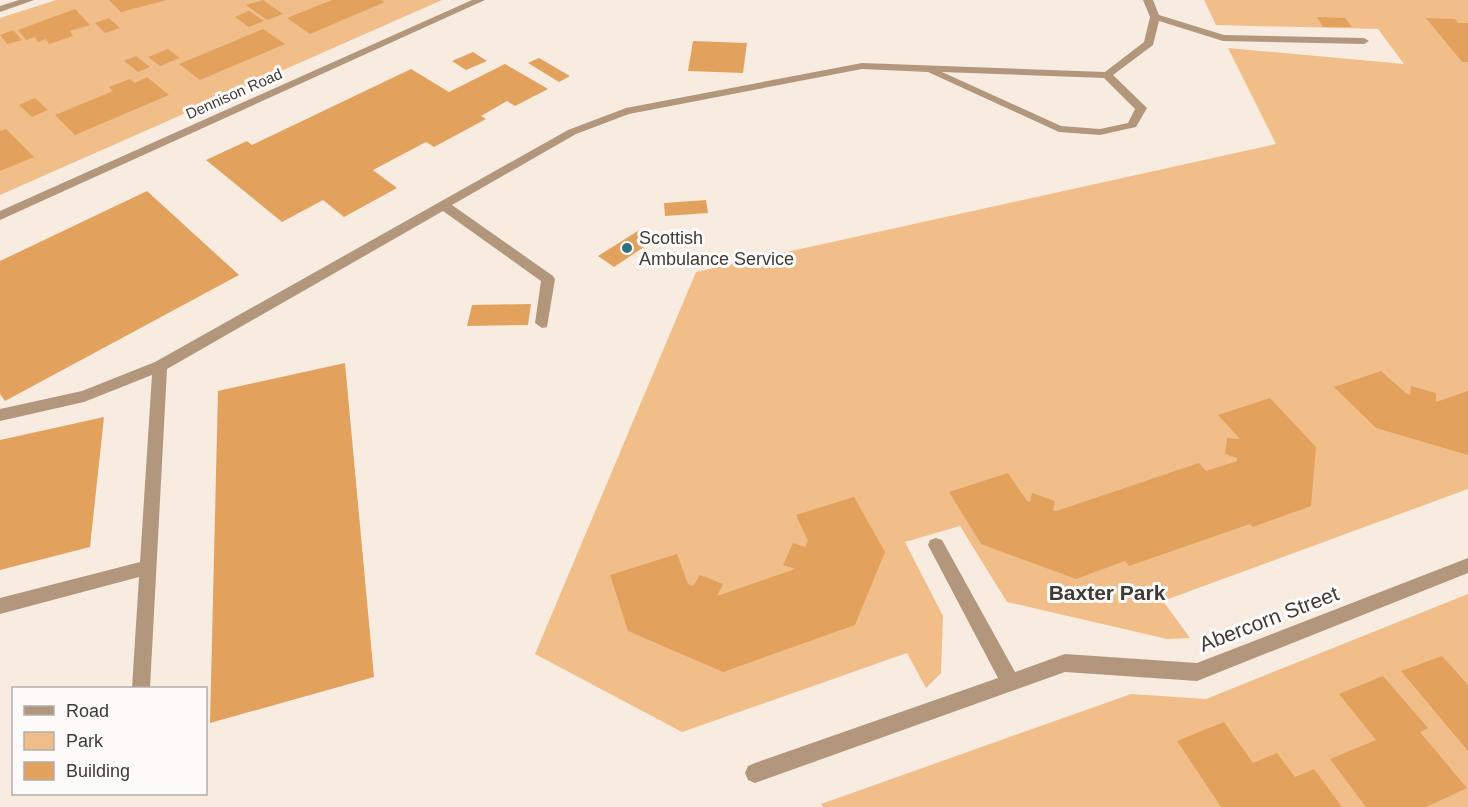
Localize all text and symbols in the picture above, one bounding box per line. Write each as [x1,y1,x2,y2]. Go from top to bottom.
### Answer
street label: Dennison Road [183,65,284,122]
place label: Scottish Ambulance Service [639,228,794,269]
marker: Scottish Ambulance Service [620,241,634,255]
district label: Baxter Park [1049,581,1166,604]
street label: Abercorn Street [1196,581,1342,656]
legend [12,687,207,795]
text: Road [66,701,109,721]
text: Park [66,731,104,751]
text: Building [66,761,130,781]

